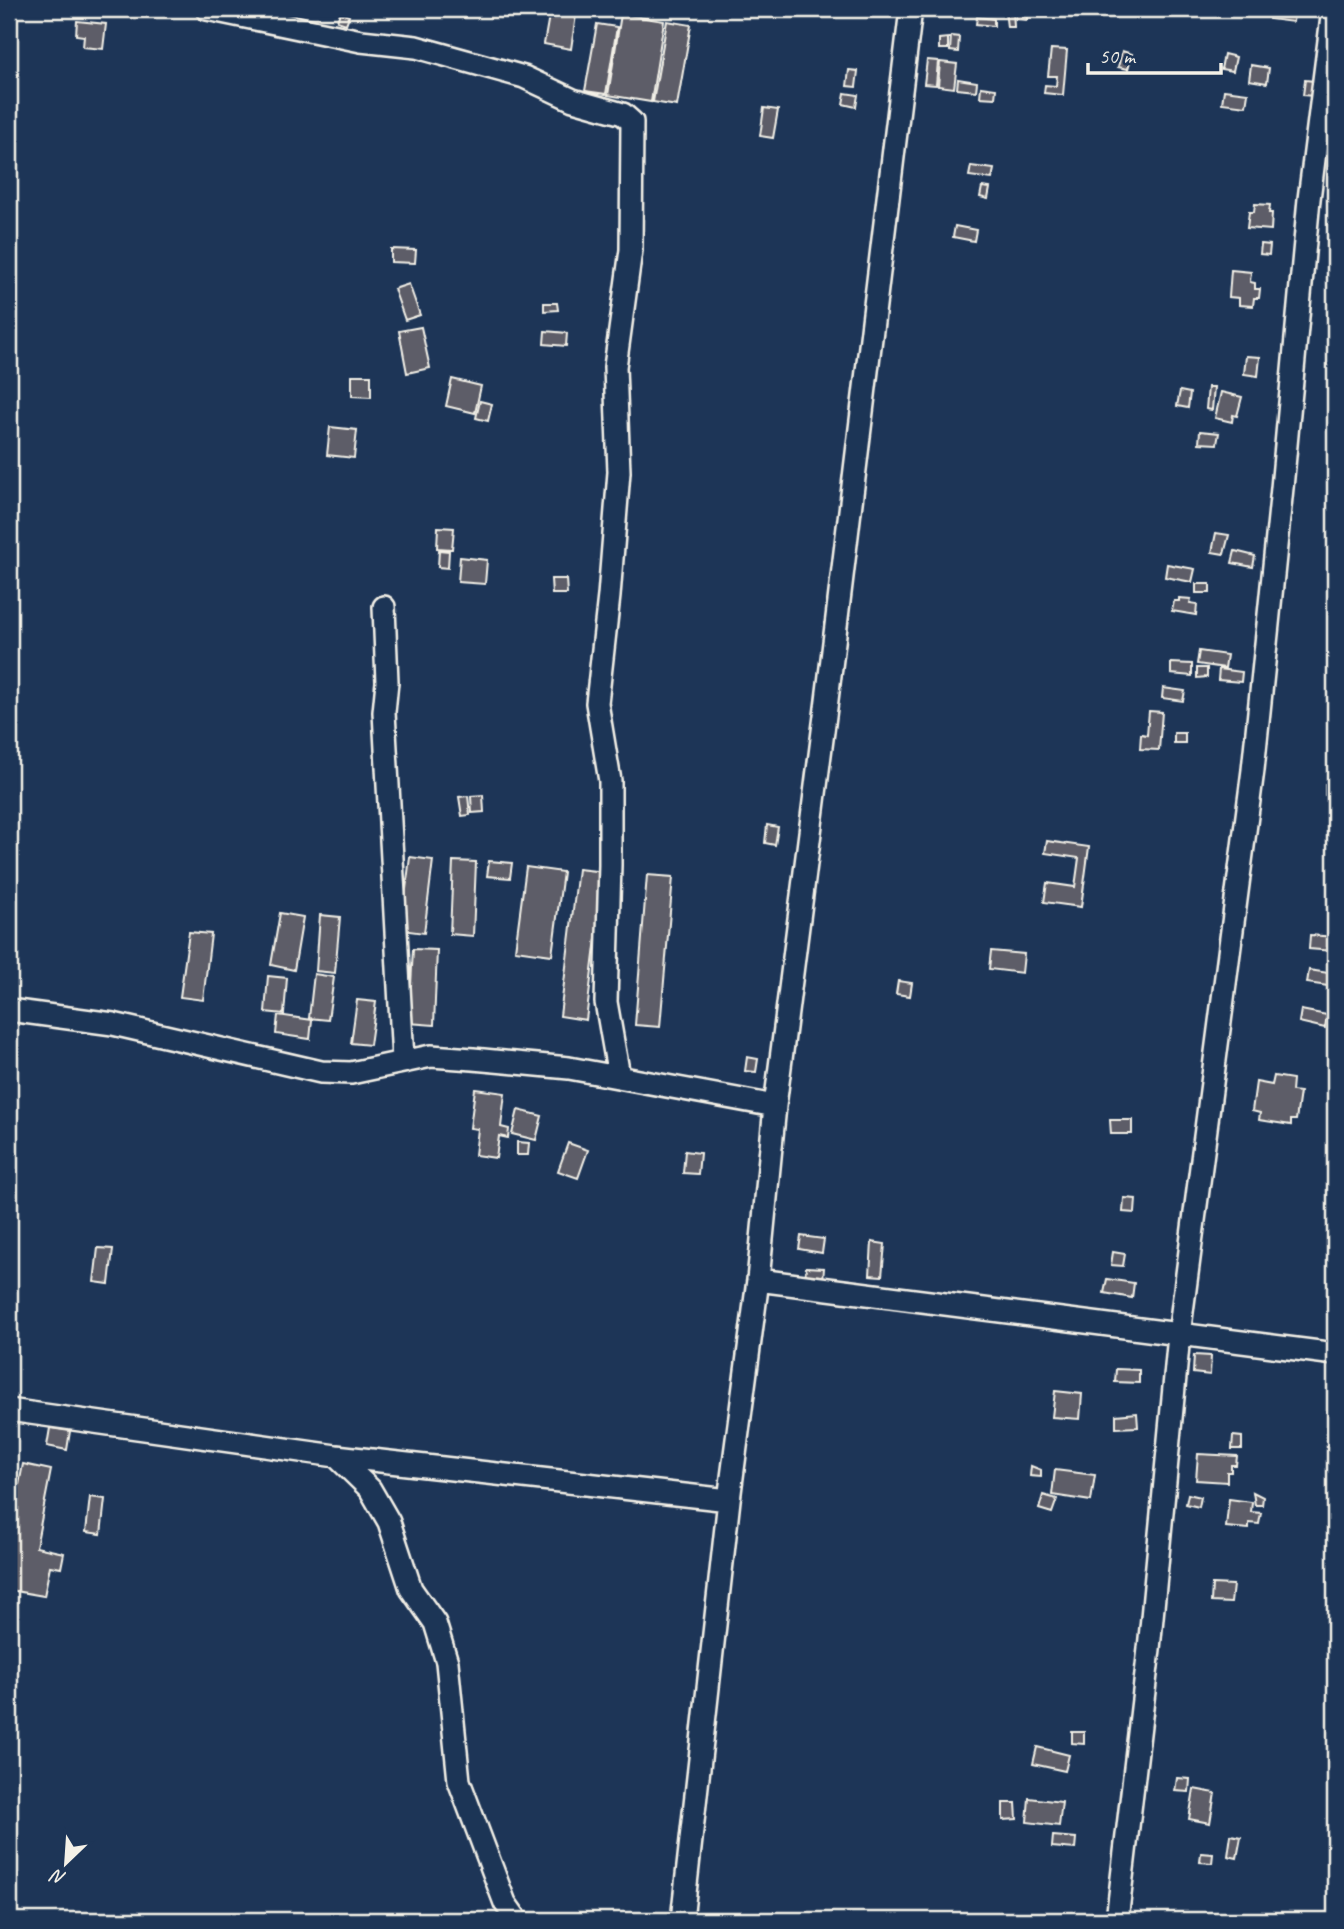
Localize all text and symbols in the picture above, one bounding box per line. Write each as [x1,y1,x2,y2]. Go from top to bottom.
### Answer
scale bar [1088,32,1222,76]
text: 50 m [1099,43,1137,69]
north arrow [32,1828,102,1898]
text: N [46,1863,70,1891]

